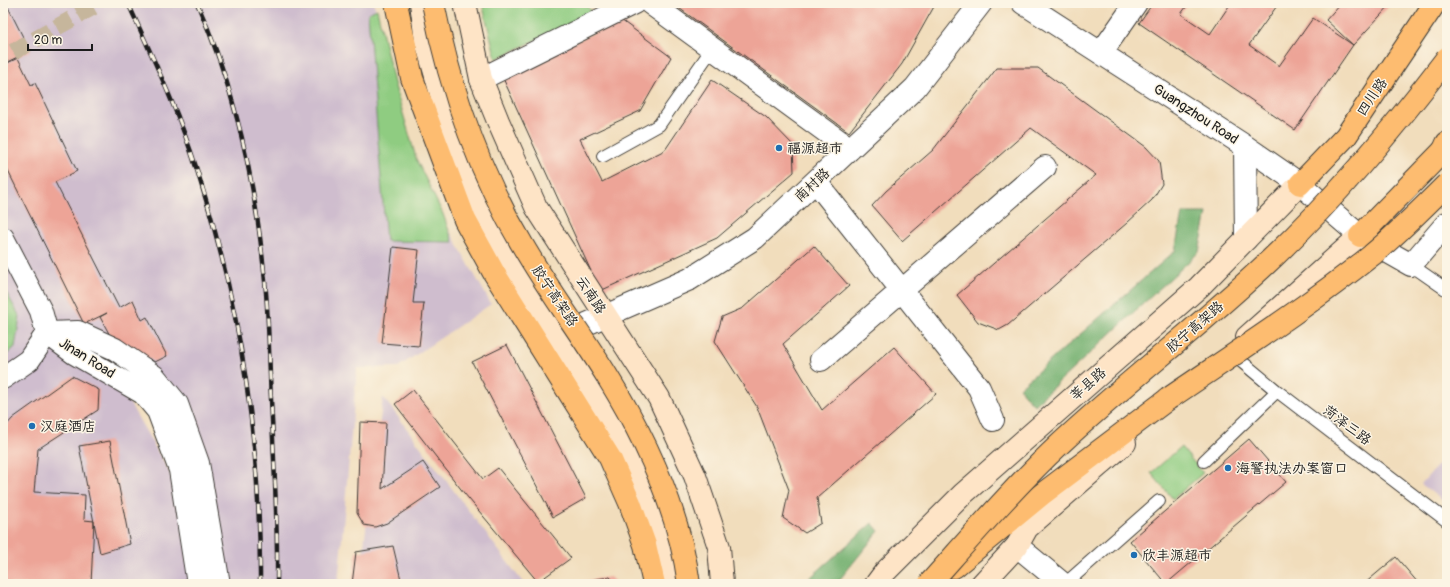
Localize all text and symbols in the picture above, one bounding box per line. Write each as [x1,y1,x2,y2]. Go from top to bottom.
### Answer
scale bar [28,26,92,52]
text: 20 m [34,33,63,48]
street label: 四川路 [1353,75,1391,119]
street label: Guangzhou Road [1150,80,1242,148]
place label: 福源超市 [787,140,843,157]
marker: 福源超市 [774,143,784,153]
street label: 南村路 [791,164,833,206]
street label: 胶宁高架路 [528,262,582,330]
street label: 云南路 [572,273,610,317]
street label: 胶宁高架路 [1163,298,1227,356]
street label: Jinan Road [56,334,118,382]
street label: 莘县路 [1067,364,1109,404]
street label: 菏泽三路 [1320,401,1374,449]
place label: 汉庭酒店 [40,418,96,435]
marker: 汉庭酒店 [27,421,37,431]
place label: 海警执法办案窗口 [1236,460,1348,477]
marker: 海警执法办案窗口 [1223,463,1233,473]
place label: 欣丰源超市 [1142,547,1212,564]
marker: 欣丰源超市 [1129,550,1139,560]

